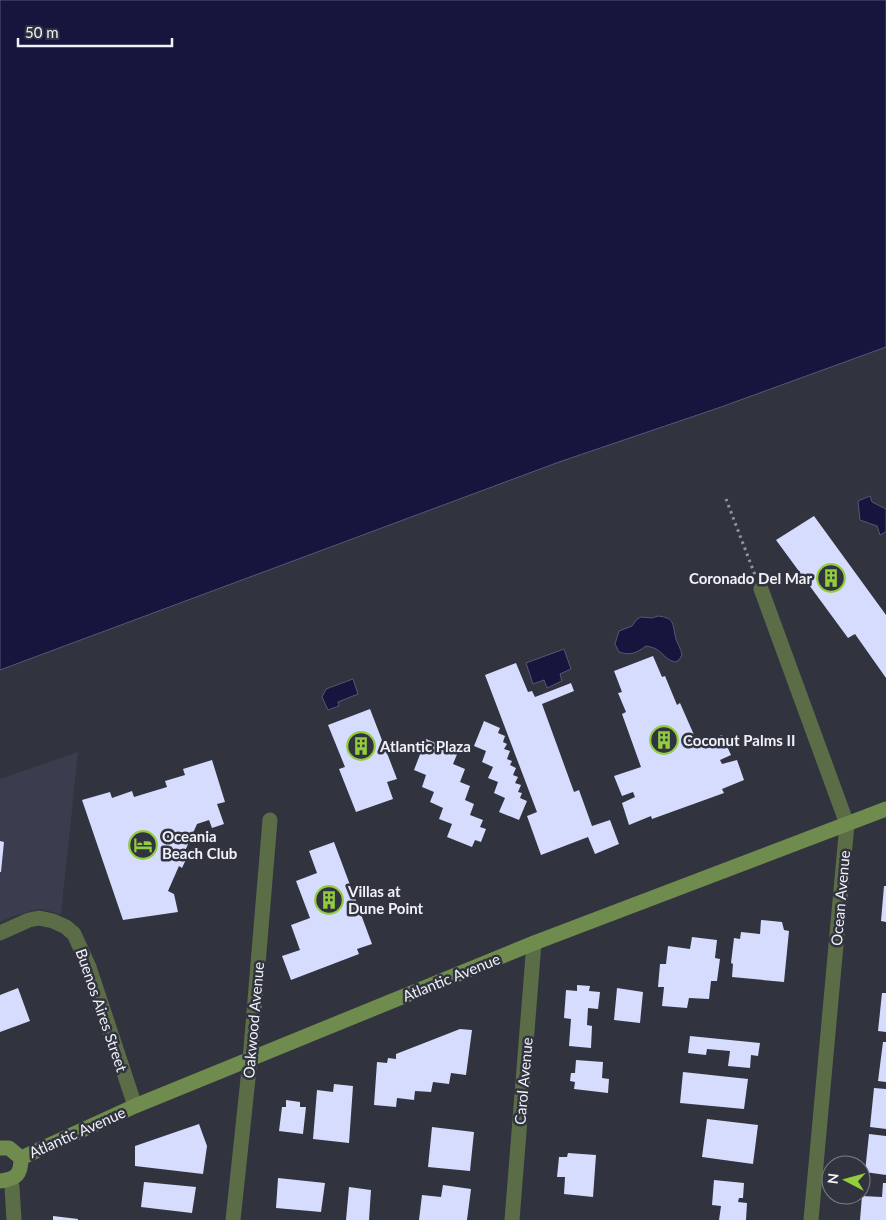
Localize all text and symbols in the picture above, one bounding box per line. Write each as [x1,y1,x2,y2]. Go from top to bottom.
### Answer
scale bar [18,15,171,47]
text: 50 m [25,23,59,41]
building icon: Coronado Del Mar [816,563,846,593]
place label: Coronado Del Mar [689,569,812,587]
building icon: Coconut Palms II [649,725,679,755]
building icon: Atlantic Plaza [346,731,376,761]
place label: Coconut Palms II [683,731,795,749]
place label: Atlantic Plaza [379,737,471,755]
place label: Oceania Beach Club [162,827,237,862]
hotel icon: Oceania Beach Club [128,830,158,860]
street label: Ocean Avenue [827,849,853,946]
place label: Villas at Dune Point [347,882,424,917]
building icon: Villas at Dune Point [314,885,344,915]
street label: Buenos Aires Street [72,946,132,1075]
street label: Atlantic Avenue [400,949,503,1005]
street label: Oakwood Avenue [239,961,267,1079]
street label: Carol Avenue [510,1036,536,1125]
street label: Atlantic Avenue [26,1103,128,1161]
north arrow [821,1155,871,1205]
text: N [824,1172,842,1185]

